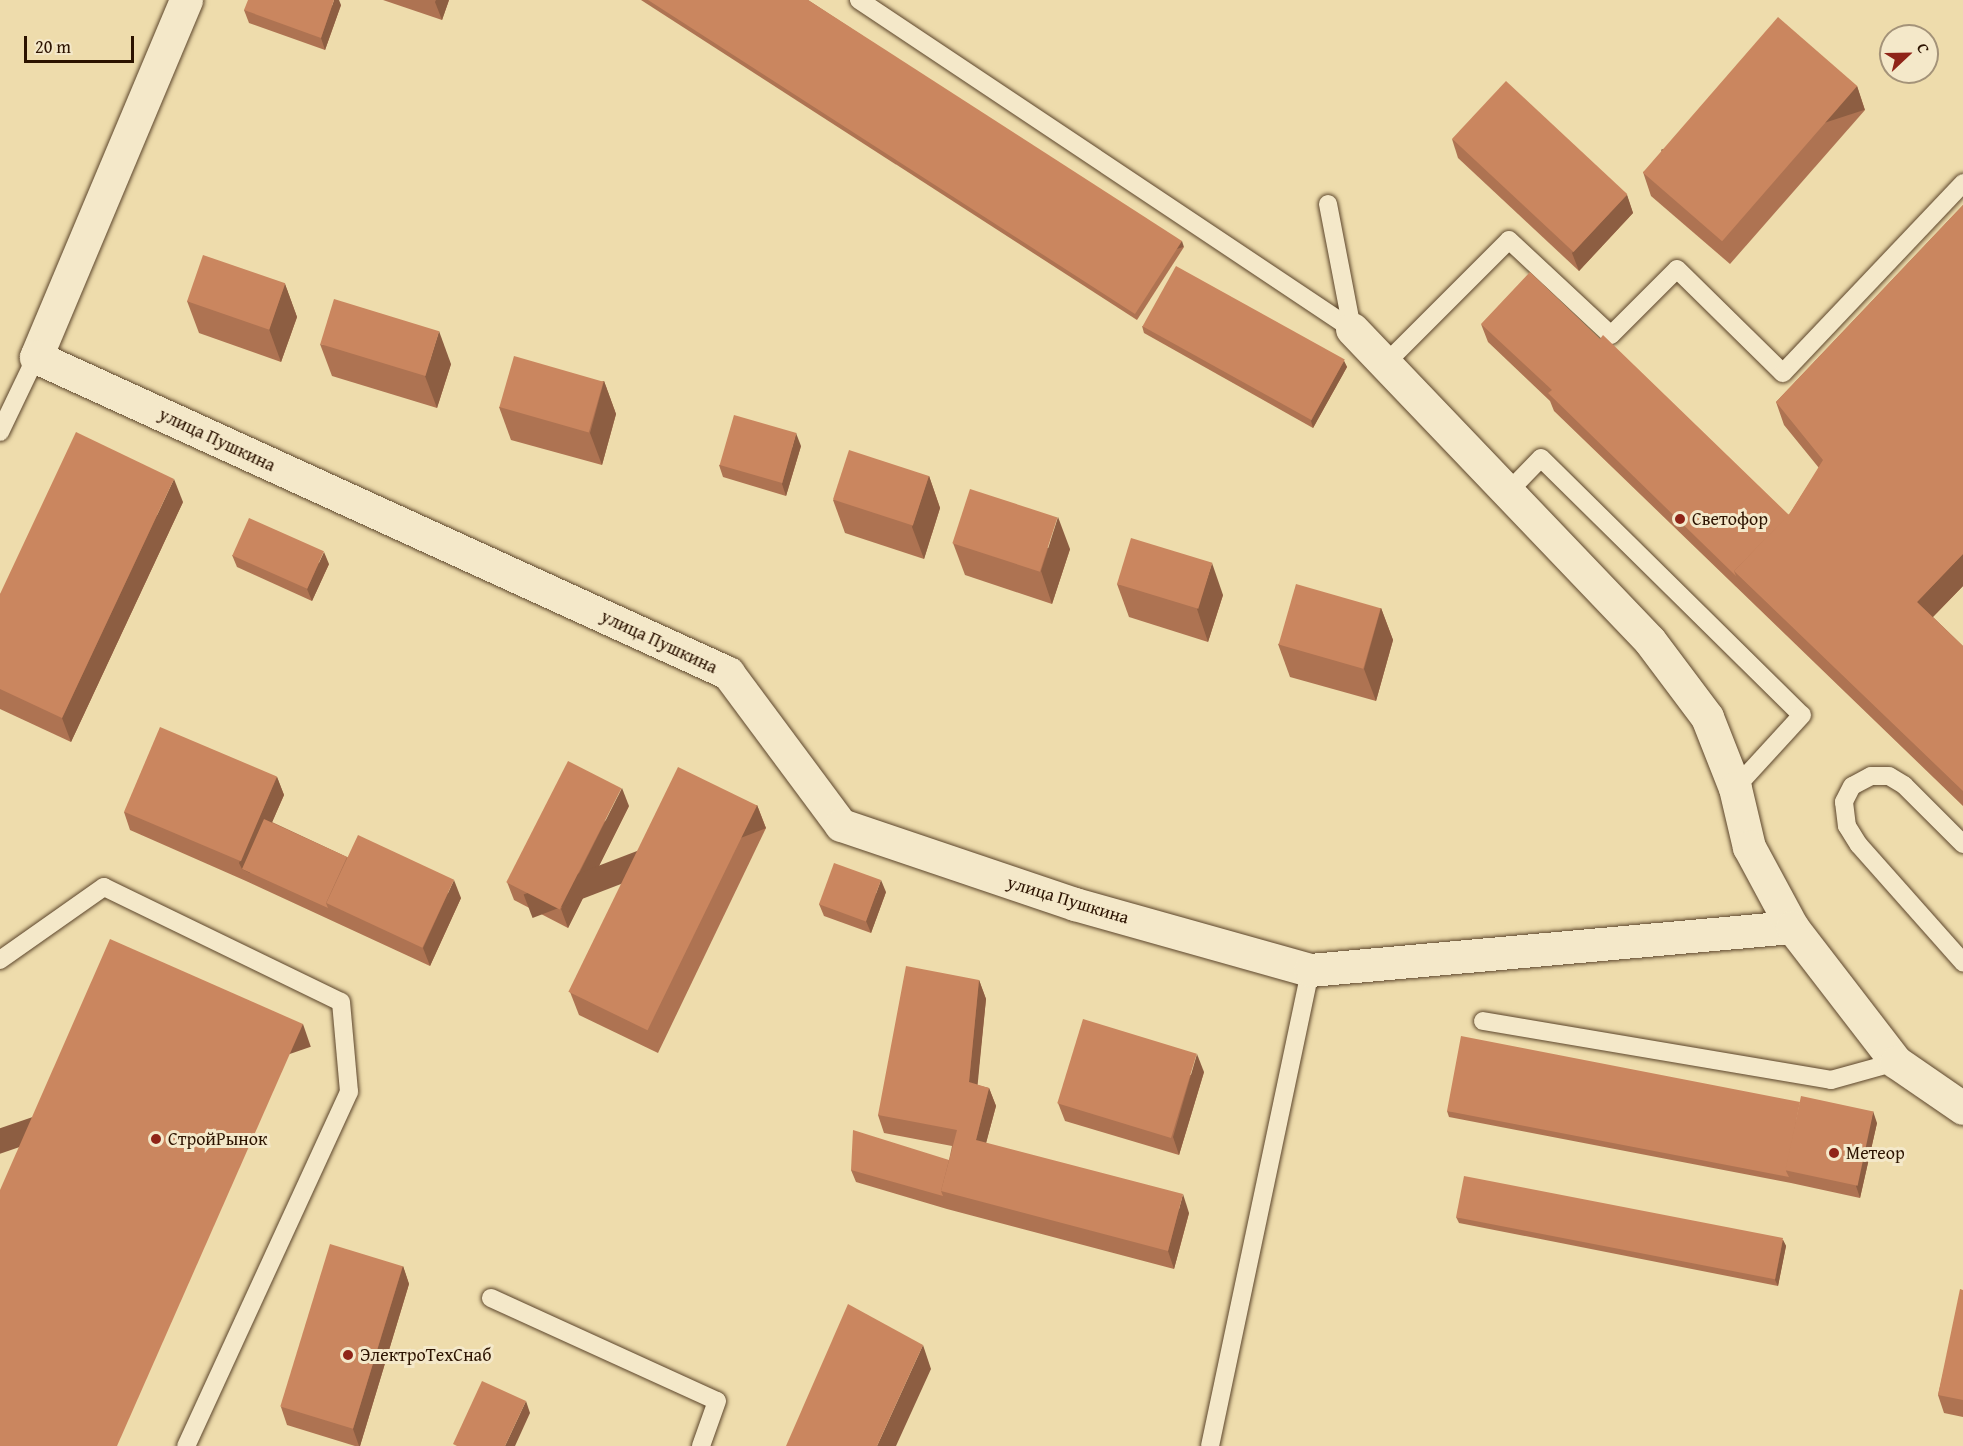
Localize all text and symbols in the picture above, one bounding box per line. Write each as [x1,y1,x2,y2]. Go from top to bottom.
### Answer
scale bar [27,24,136,62]
north arrow [1879,24,1939,84]
text: 20 m [35,33,71,60]
text: С [1911,39,1937,57]
street label: улица Пушкина [155,404,279,476]
place label: Светофор [1692,508,1768,530]
marker: Светофор [1673,512,1687,526]
street label: улица Пушкина [597,606,721,678]
street label: улица Пушкина [1005,871,1131,929]
place label: СтройРынок [168,1128,267,1150]
marker: СтройРынок [149,1132,163,1146]
place label: Метеор [1846,1142,1905,1164]
marker: Метеор [1827,1146,1841,1160]
place label: ЭлектроТехСнаб [360,1344,491,1366]
marker: ЭлектроТехСнаб [341,1348,355,1362]

